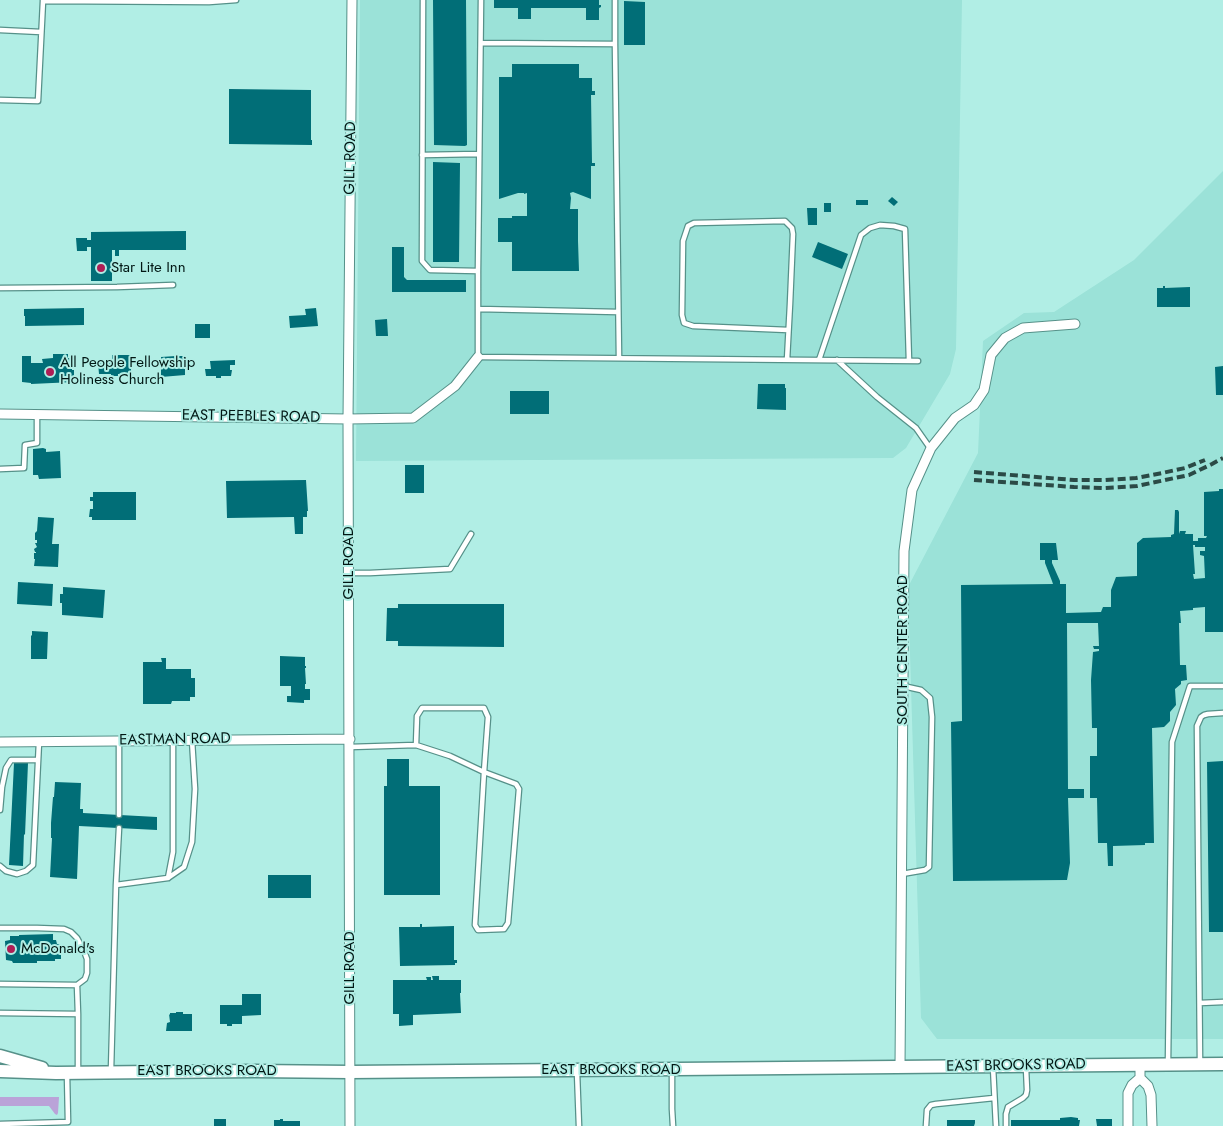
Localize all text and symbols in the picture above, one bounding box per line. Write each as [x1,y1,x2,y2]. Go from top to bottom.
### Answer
street label: GILL ROAD [341,121,361,195]
place label: Star Lite Inn [111,259,186,277]
marker: Star Lite Inn [95,262,107,274]
place label: All People Fellowship Holiness Church [60,354,195,389]
marker: All People Fellowship Holiness Church [44,366,56,378]
street label: EAST PEEBLES ROAD [182,407,320,427]
street label: GILL ROAD [340,526,358,600]
street label: SOUTH CENTER ROAD [894,575,912,725]
street label: EASTMAN ROAD [119,730,231,750]
street label: GILL ROAD [341,931,359,1005]
place label: McDonald's [21,940,95,958]
marker: McDonald's [5,943,17,955]
street label: EAST BROOKS ROAD [946,1056,1086,1076]
street label: EAST BROOKS ROAD [541,1061,681,1079]
street label: EAST BROOKS ROAD [137,1062,277,1080]

